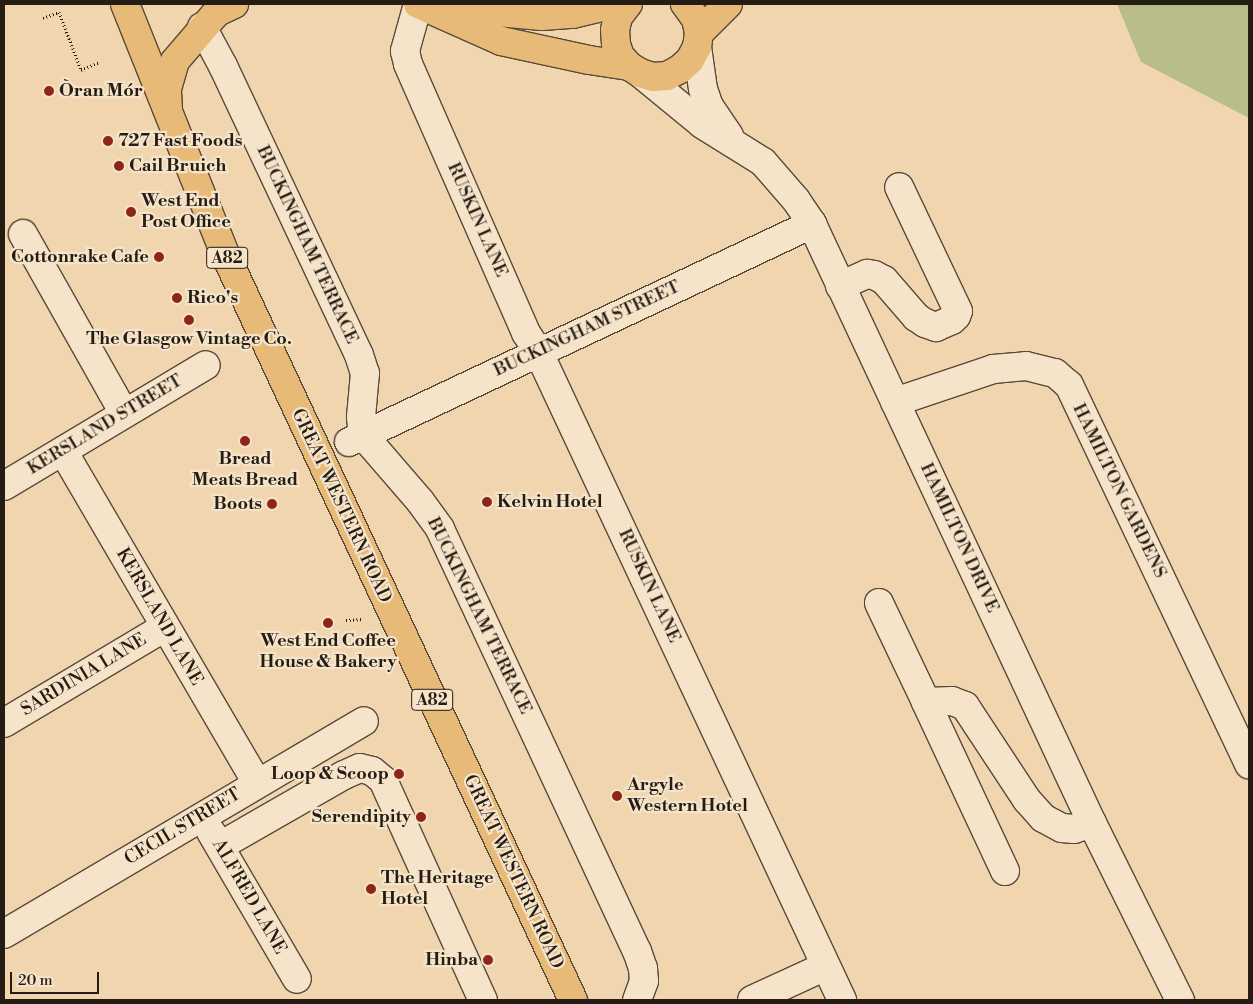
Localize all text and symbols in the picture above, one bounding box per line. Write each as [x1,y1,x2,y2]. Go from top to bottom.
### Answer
place label: Òran Mór [59,80,143,102]
marker: Òran Mór [43,85,55,97]
place label: 727 Fast Foods [118,130,242,152]
marker: 727 Fast Foods [102,135,114,147]
street label: BUCKINGHAM TERRACE [252,142,362,348]
place label: Cail Bruich [129,155,226,177]
street label: RUSKIN LANE [442,159,512,281]
marker: Cail Bruich [113,160,125,172]
place label: West End Post Office [141,191,231,233]
marker: West End Post Office [125,206,137,218]
road number: A82 [206,244,248,272]
place label: Cottonrake Cafe [11,246,149,268]
marker: Cottonrake Cafe [153,251,165,263]
street label: BUCKINGHAM STREET [491,276,683,382]
place label: Rico's [187,287,238,309]
marker: Rico's [171,292,183,304]
marker: The Glasgow Vintage Co. [183,314,195,326]
place label: The Glasgow Vintage Co. [86,328,292,350]
street label: KERSLAND STREET [24,370,186,480]
street label: HAMILTON GARDENS [1067,400,1171,582]
street label: GREAT WESTERN ROAD [286,405,396,607]
marker: Bread Meats Bread [239,435,251,447]
place label: Bread Meats Bread [192,449,298,492]
street label: HAMILTON DRIVE [915,460,1003,616]
place label: Kelvin Hotel [497,491,603,513]
place label: Boots [213,493,262,515]
marker: Kelvin Hotel [481,496,493,508]
marker: Boots [266,498,278,510]
street label: BUCKINGHAM TERRACE [422,514,536,718]
street label: RUSKIN LANE [613,526,685,646]
street label: KERSLAND LANE [111,544,207,690]
marker: West End Coffee House & Bakery [322,617,334,629]
street label: SARDINIA LANE [17,629,151,721]
place label: West End Coffee House & Bakery [259,631,397,674]
road number: A82 [411,686,453,714]
place label: Loop & Scoop [271,763,389,785]
marker: Loop & Scoop [393,768,405,780]
street label: GREAT WESTERN ROAD [458,771,568,973]
place label: Argyle Western Hotel [627,775,748,818]
street label: CECIL STREET [121,784,245,870]
marker: Argyle Western Hotel [611,790,623,802]
place label: Serendipity [312,806,411,828]
marker: Serendipity [415,811,427,823]
street label: ALFRED LANE [207,836,291,958]
place label: The Heritage Hotel [381,868,494,911]
marker: The Heritage Hotel [365,883,377,895]
place label: Hinba [425,949,478,971]
marker: Hinba [482,954,494,966]
scale bar [12,962,101,994]
text: 20 m [18,971,53,990]

